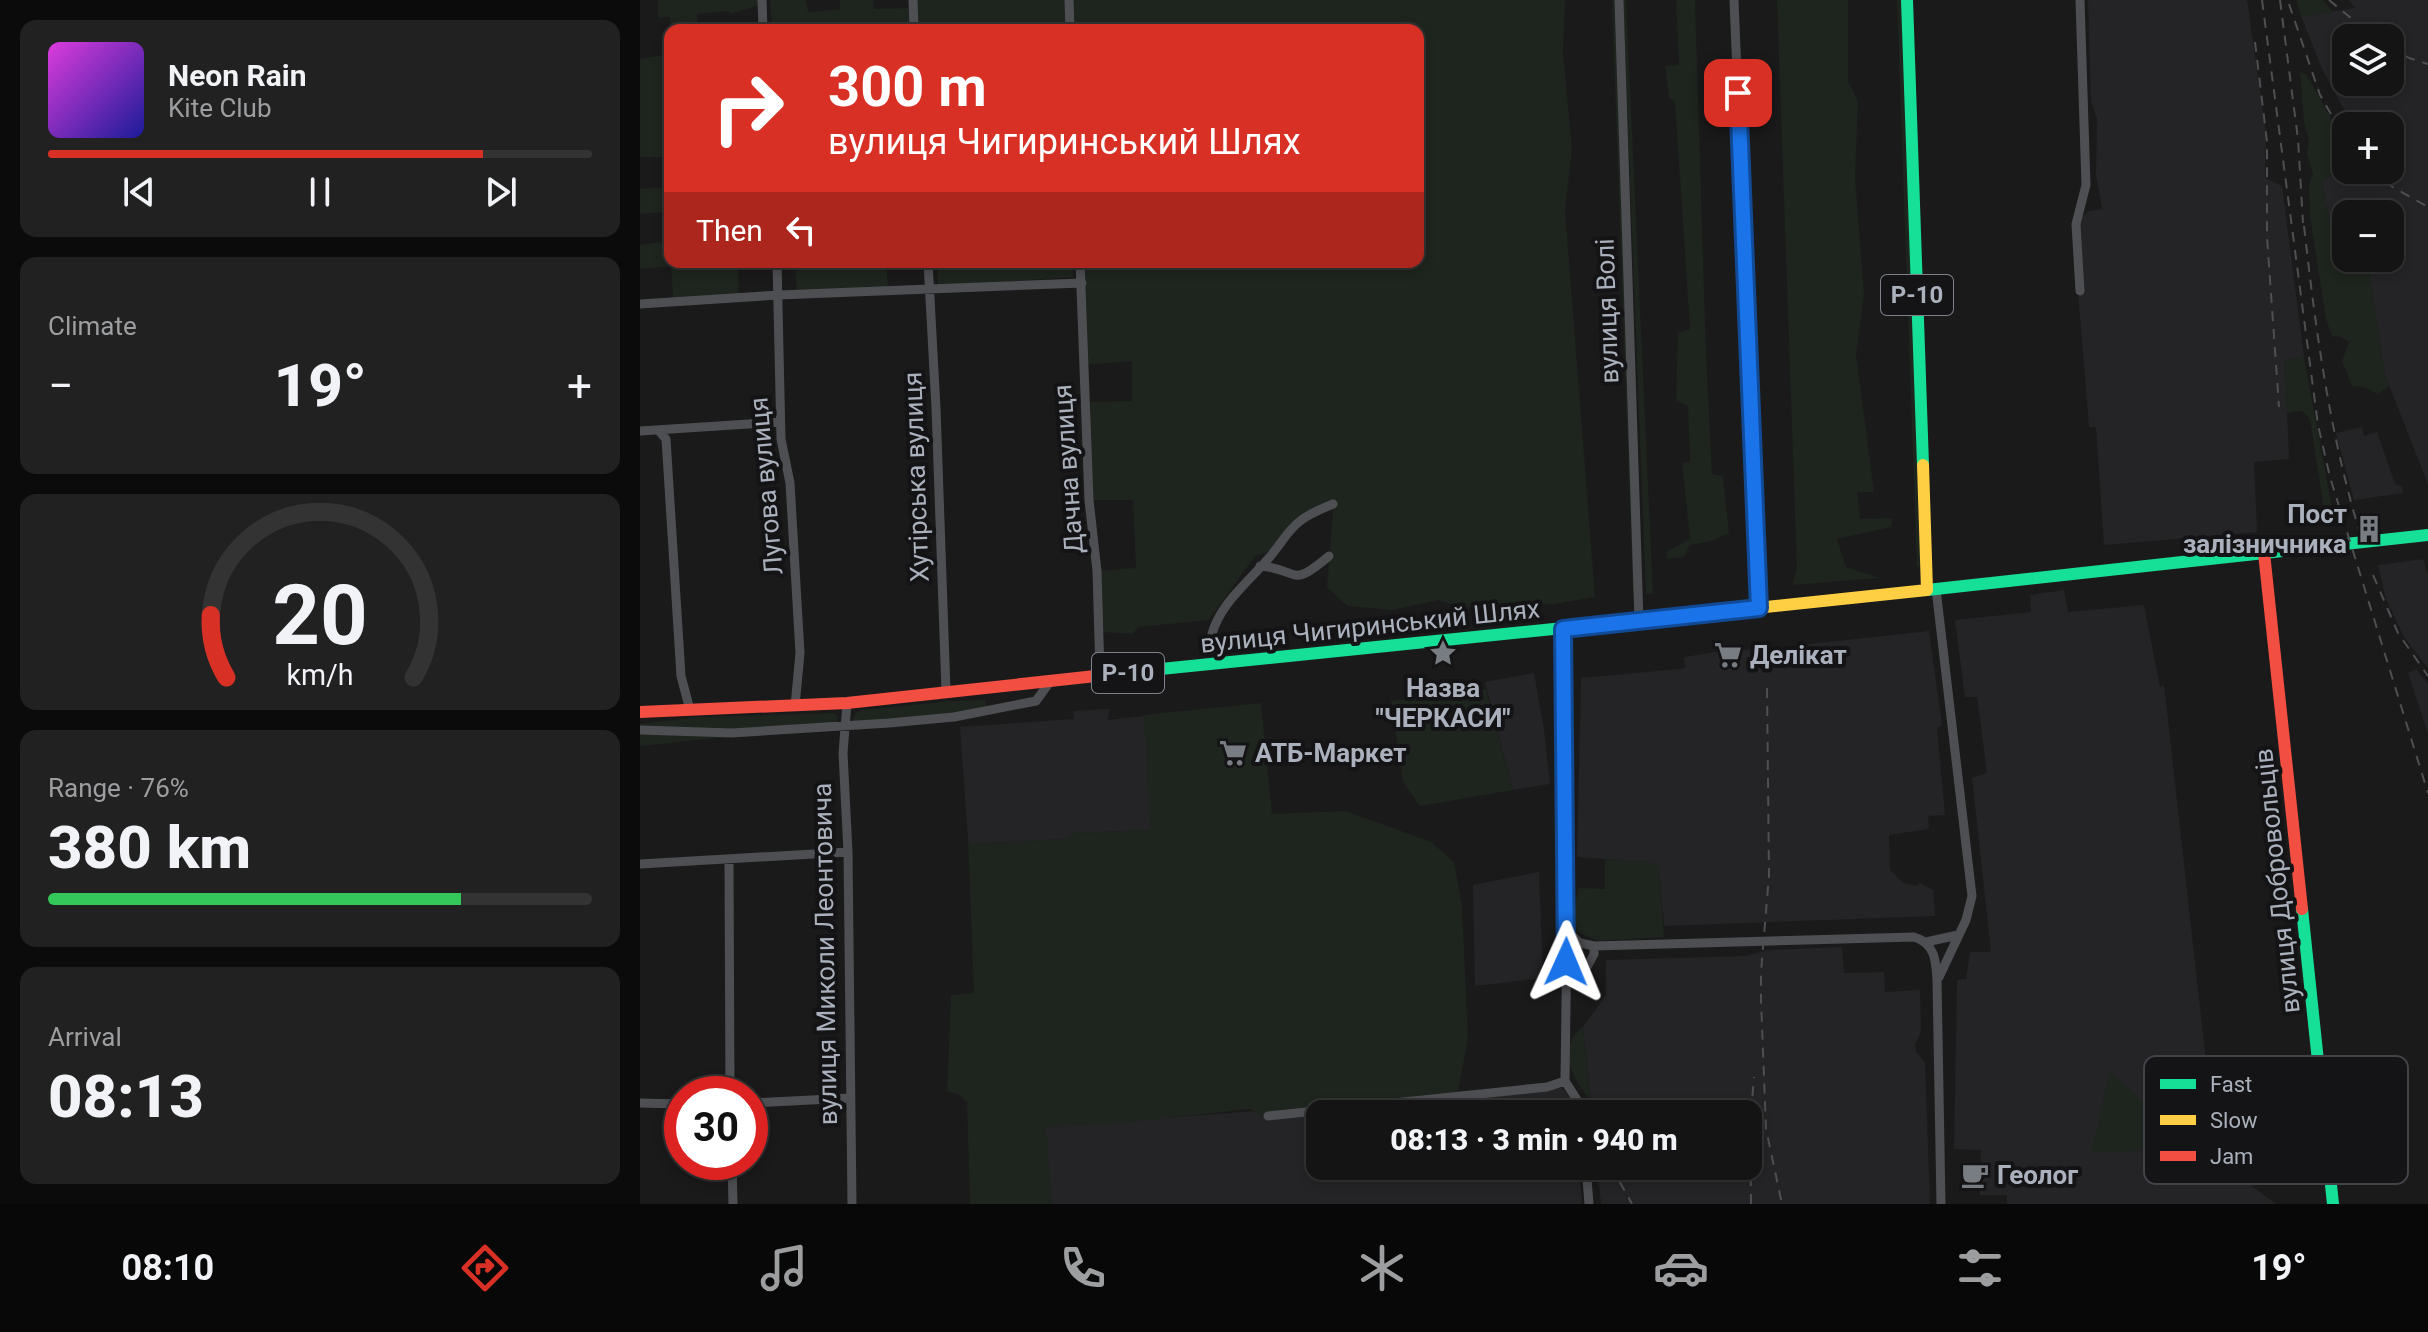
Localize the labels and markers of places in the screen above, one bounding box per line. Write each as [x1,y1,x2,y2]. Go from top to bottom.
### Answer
pin [1704,59,1772,127]
place label: Пост залізничника [2183,499,2347,559]
building icon: Пост залізничника [2354,514,2384,544]
place icon: Назва "ЧЕРКАСИ" [1428,638,1458,668]
supermarket icon: Делікат [1713,640,1743,670]
place label: Делікат [1750,640,1847,670]
place label: Назва "ЧЕРКАСИ" [1375,673,1511,733]
supermarket icon: АТБ-Маркет [1218,738,1248,768]
place label: АТБ-Маркет [1255,738,1406,768]
cafe icon: Геолог [1960,1160,1990,1190]
place label: Геолог [1997,1160,2078,1190]

